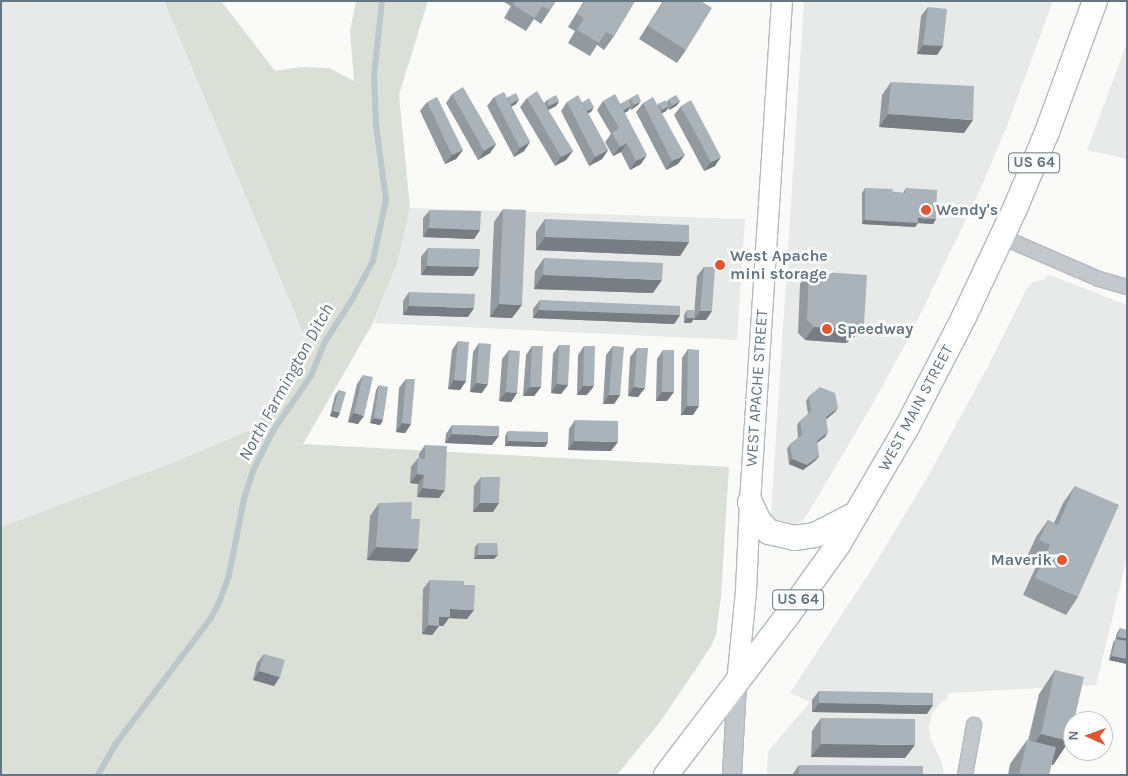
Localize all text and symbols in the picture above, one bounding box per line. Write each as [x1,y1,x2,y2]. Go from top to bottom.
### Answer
road number: US 64 [1008,150,1060,176]
place label: Wendy's [936,200,998,220]
marker: Wendy's [920,204,932,216]
place label: West Apache mini storage [730,246,828,284]
marker: West Apache mini storage [714,259,726,271]
water label: North Farmington Ditch [234,300,338,464]
street label: WEST APACHE STREET [742,308,772,468]
place label: Speedway [837,319,913,339]
marker: Speedway [821,323,833,335]
street label: WEST MAIN STREET [875,342,957,474]
place label: Maverik [991,550,1052,570]
marker: Maverik [1056,554,1068,566]
road number: US 64 [772,588,824,612]
north arrow [1063,711,1113,761]
text: N [1065,730,1082,741]

